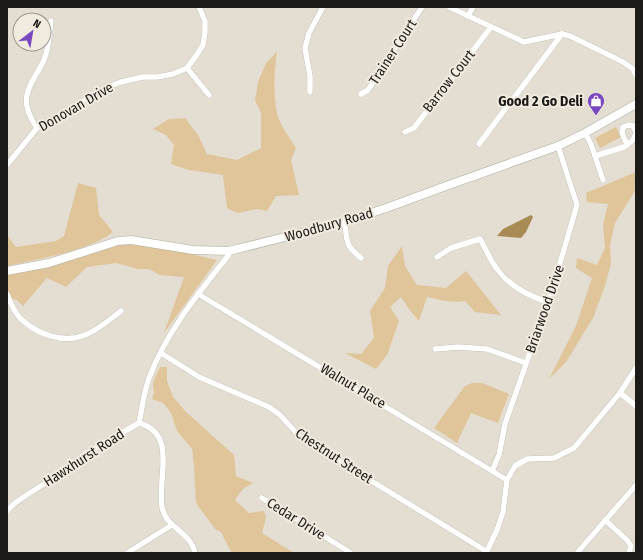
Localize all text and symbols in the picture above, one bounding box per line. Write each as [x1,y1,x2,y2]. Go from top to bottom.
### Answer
north arrow [12,12,52,52]
street label: Trainer Court [366,16,421,88]
text: N [31,17,43,31]
street label: Barrow Court [419,46,479,116]
street label: Donovan Drive [36,79,116,135]
shop icon: Good 2 Go Deli [586,91,606,116]
place label: Good 2 Go Deli [498,93,583,110]
street label: Woodbury Road [283,204,375,246]
street label: Briarwood Drive [522,263,568,355]
street label: Walnut Place [317,360,389,412]
street label: Chestnut Street [292,425,376,488]
street label: Hawxhurst Road [40,426,128,490]
street label: Cedar Drive [264,494,329,544]

